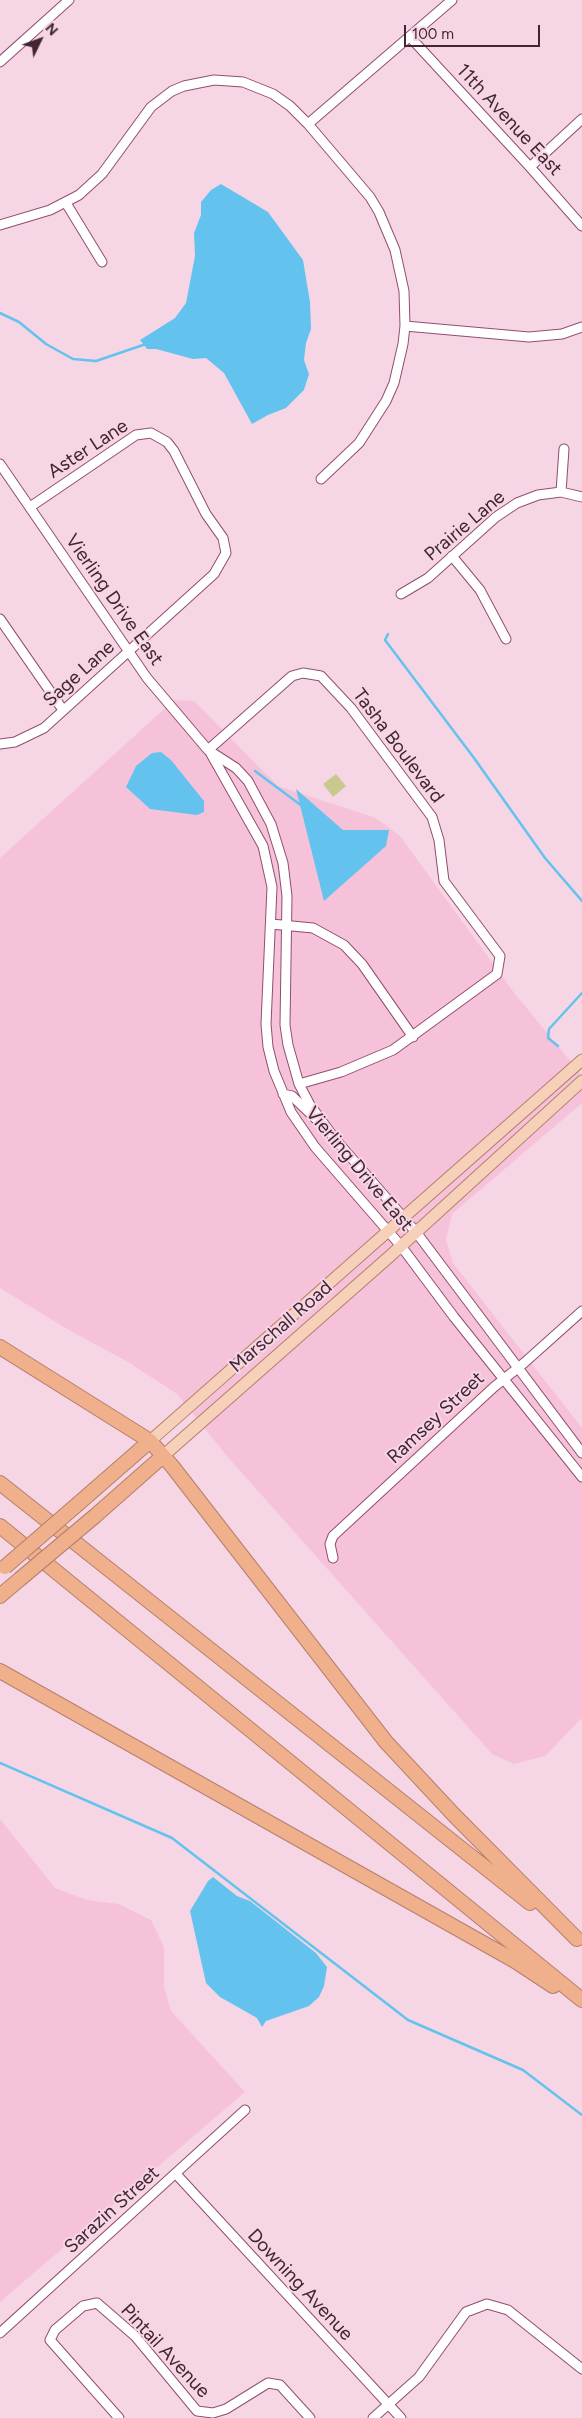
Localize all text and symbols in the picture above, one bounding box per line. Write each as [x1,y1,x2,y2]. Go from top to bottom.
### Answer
north arrow [15,15,65,65]
scale bar [407,15,543,47]
text: N [42,20,61,39]
text: 100 m [412,25,454,43]
street label: 11th Avenue East [452,60,566,180]
street label: Aster Lane [44,415,132,483]
street label: Prairie Lane [420,486,510,566]
street label: Vierling Drive East [60,530,168,670]
street label: Sage Lane [39,636,119,712]
street label: Tasha Boulevard [348,684,448,808]
street label: Vierling Drive East [300,1102,418,1236]
street label: Marschall Road [225,1276,337,1378]
street label: Ramsey Street [383,1367,489,1469]
street label: Sarazin Street [60,2161,164,2259]
street label: Downing Avenue [242,2224,358,2346]
street label: Pintail Avenue [116,2299,214,2403]

